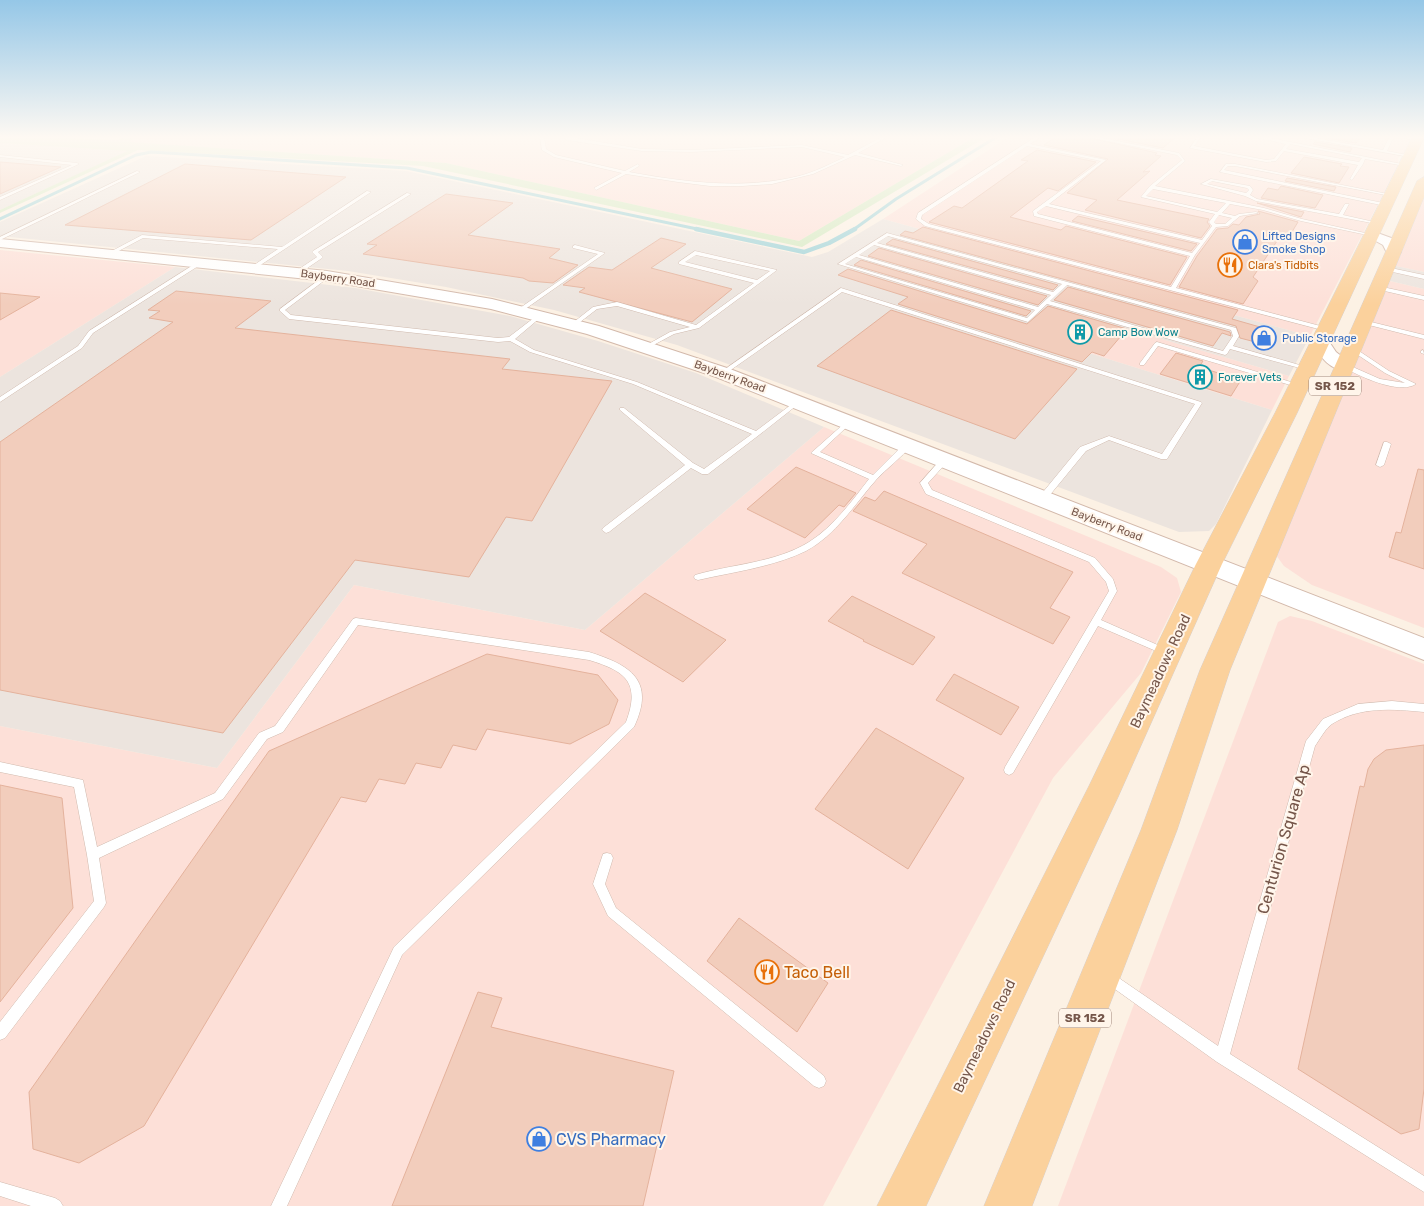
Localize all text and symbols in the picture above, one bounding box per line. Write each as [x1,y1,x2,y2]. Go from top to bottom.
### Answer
shop icon: Lifted Designs Smoke Shop [1232,229,1258,255]
place label: Lifted Designs Smoke Shop [1262,230,1336,256]
restaurant icon: Clara's Tidbits [1217,252,1243,278]
place label: Clara's Tidbits [1248,259,1319,272]
street label: Bayberry Road [300,267,376,290]
building icon: Camp Bow Wow [1067,319,1093,345]
shop icon: Public Storage [1251,325,1277,351]
place label: Camp Bow Wow [1098,326,1179,339]
place label: Public Storage [1282,332,1357,345]
street label: Bayberry Road [692,358,767,395]
building icon: Forever Vets [1187,364,1213,390]
place label: Forever Vets [1218,371,1282,384]
road number: SR 152 [1309,376,1361,396]
street label: Bayberry Road [1069,505,1144,544]
street label: Baymeadows Road [1127,612,1194,731]
street label: Centurion Square Ap [1253,762,1314,916]
restaurant icon: Taco Bell [754,959,780,985]
place label: Taco Bell [784,963,850,982]
street label: Baymeadows Road [950,977,1019,1096]
road number: SR 152 [1059,1008,1111,1028]
shop icon: CVS Pharmacy [526,1126,552,1152]
place label: CVS Pharmacy [556,1130,666,1149]

